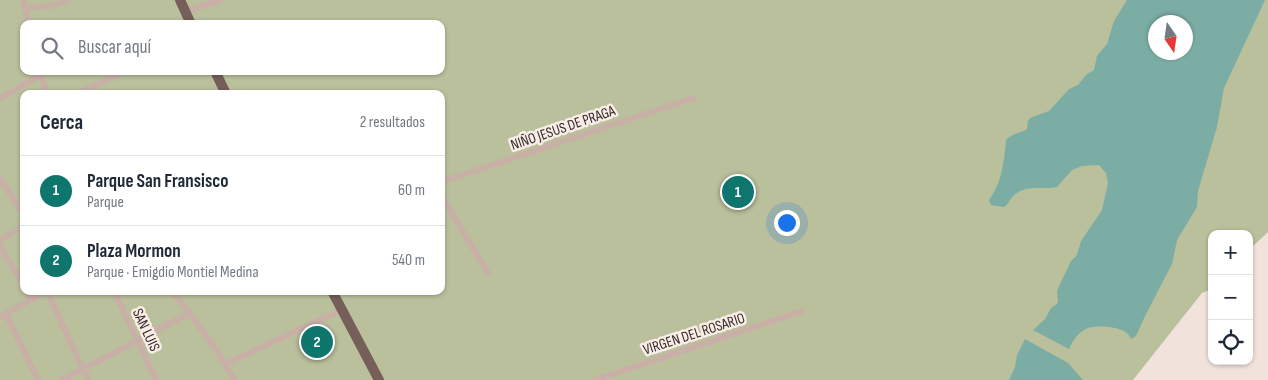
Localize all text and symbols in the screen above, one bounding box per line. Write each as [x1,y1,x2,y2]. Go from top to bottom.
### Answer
north arrow [1148,15,1193,60]
search box [20,20,445,75]
icon: search [38,34,66,62]
text: Buscar aquí [78,36,151,59]
street label: NIÑO JESUS DE PRAGA [508,101,618,155]
text: Cerca [40,110,83,135]
text: 2 resultados [360,113,425,132]
text: Parque San Fransisco [87,170,229,193]
pin: 1 [722,173,754,211]
text: 1 [53,181,59,200]
text: 60 m [398,181,425,200]
text: Parque [87,193,124,212]
your location [774,210,800,236]
map controls [1208,230,1253,365]
button: + [1208,230,1253,275]
text: Plaza Mormon [87,240,181,263]
text: 2 [52,251,60,270]
text: 540 m [392,251,425,270]
text: Parque · Emigdio Montiel Medina [87,263,259,282]
button: − [1208,275,1253,320]
street label: SAN LUIS [128,306,164,354]
street label: VIRGEN DEL ROSARIO [641,309,747,359]
button: locate [1208,320,1253,365]
pin: 2 [301,323,333,361]

